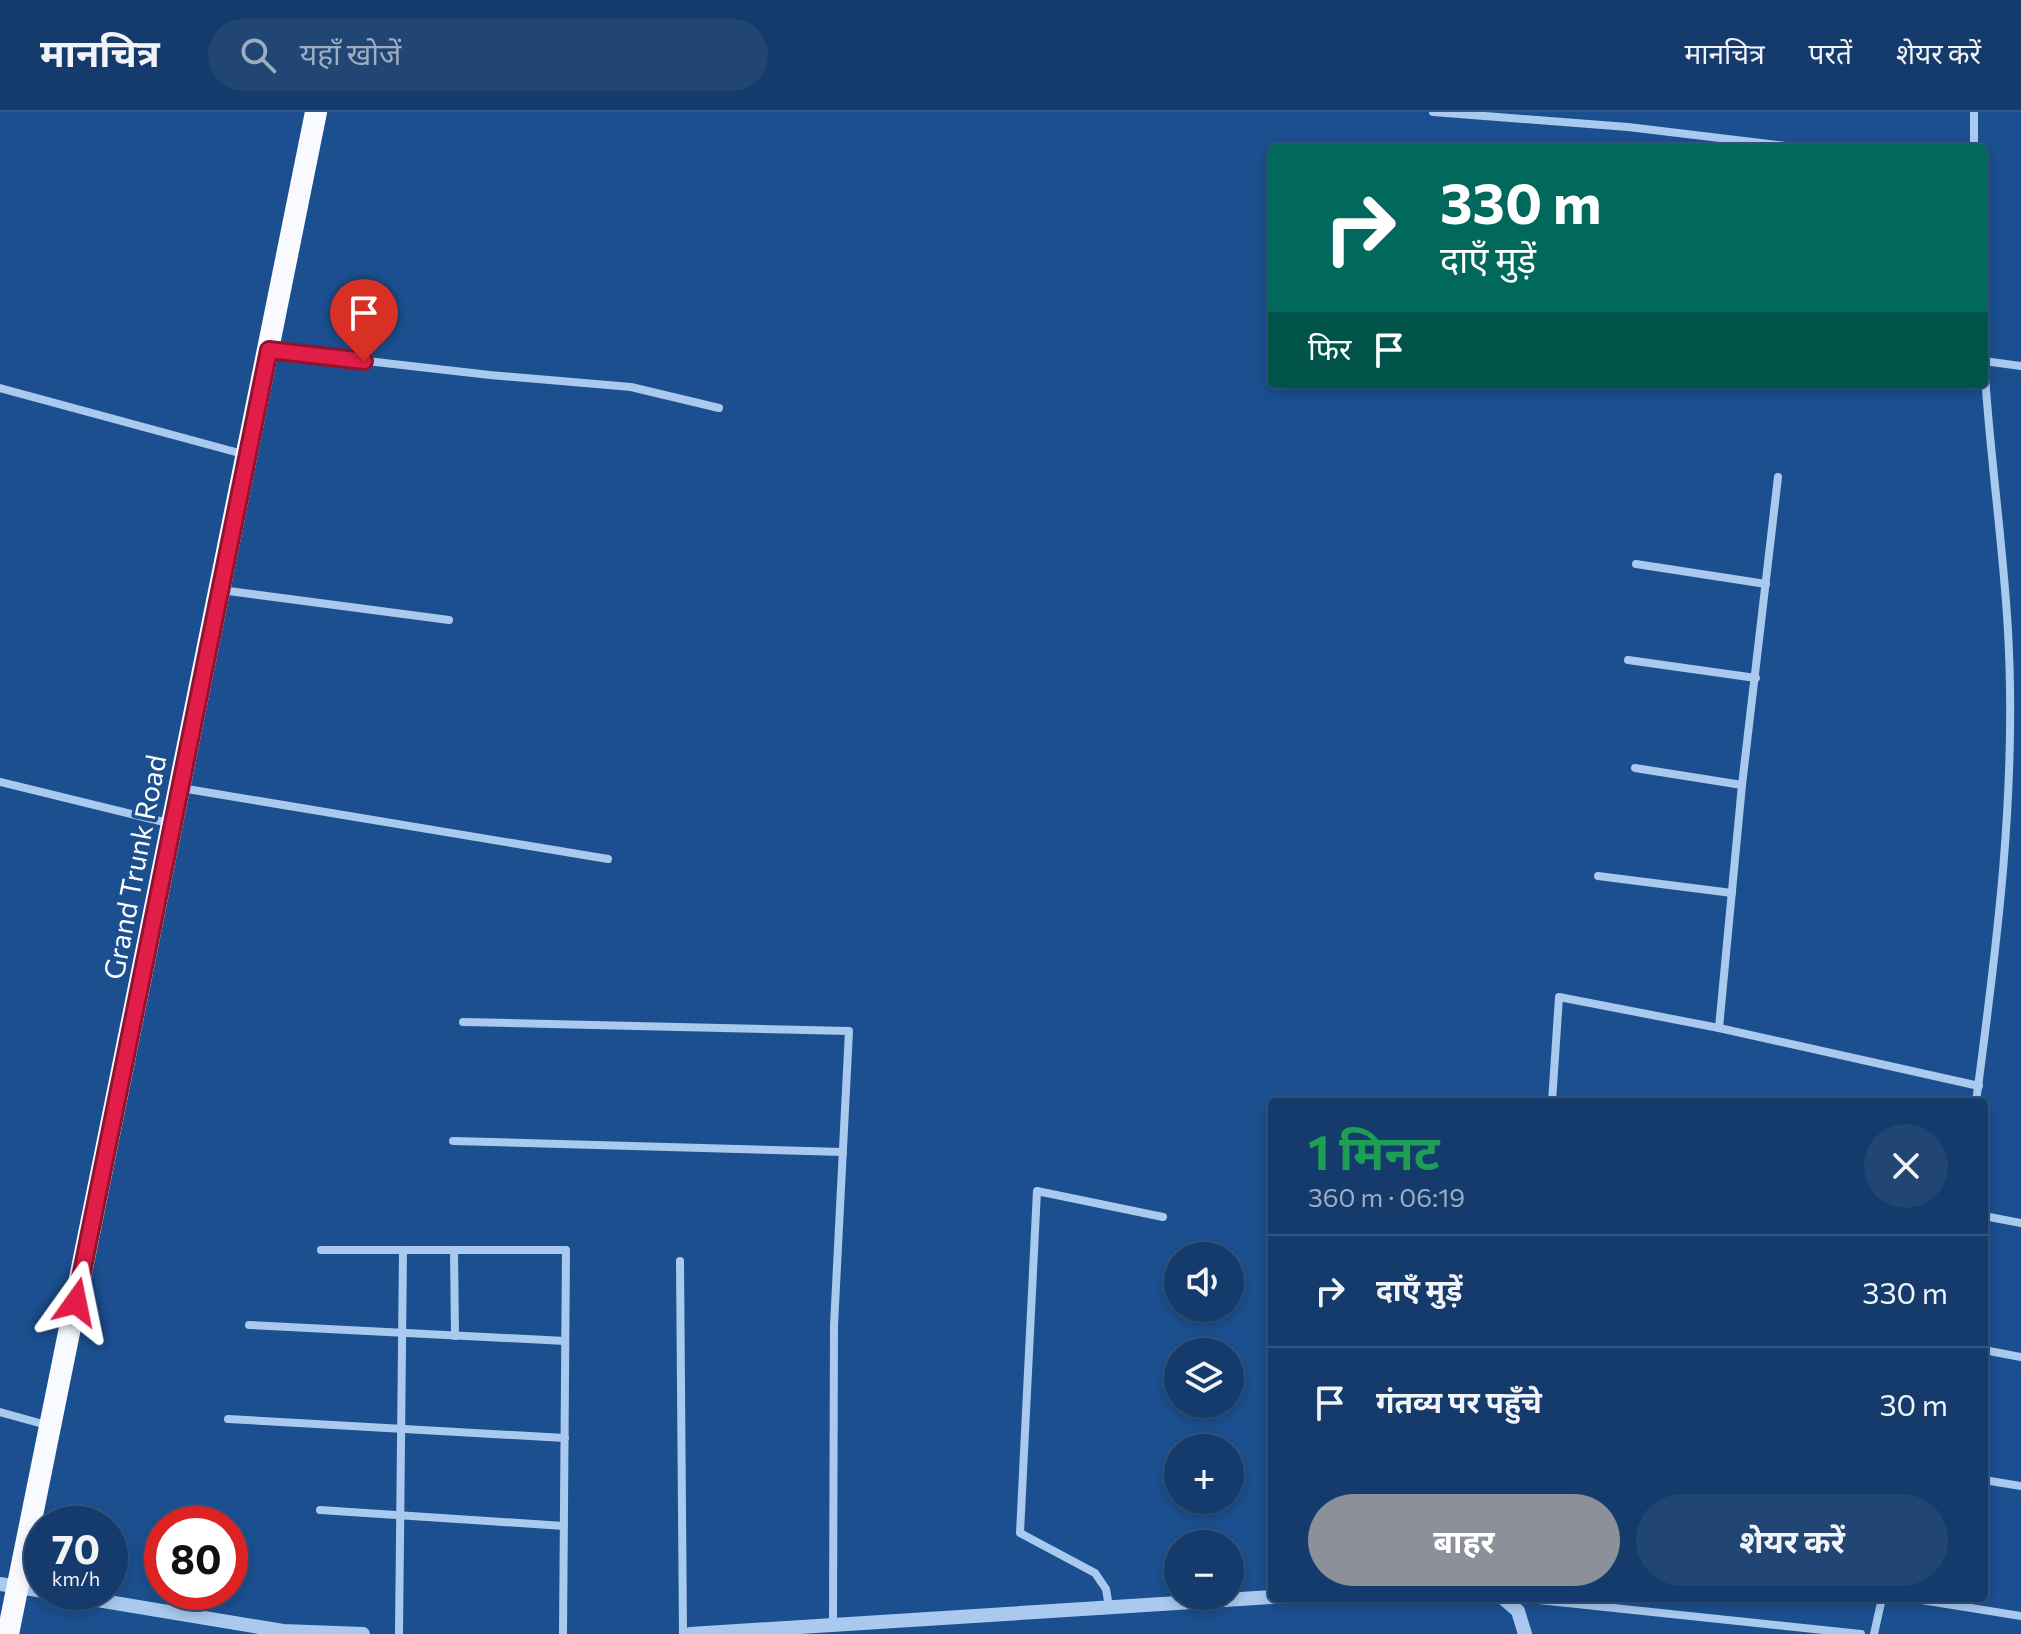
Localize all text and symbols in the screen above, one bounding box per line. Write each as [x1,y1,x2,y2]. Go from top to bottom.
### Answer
search box [208,19,768,91]
text: मानचित्र [40,28,160,75]
icon: search [236,33,280,77]
text: यहाँ खोजें [300,34,401,71]
text: मानचित्र [1685,36,1765,70]
text: परतें [1809,36,1852,70]
text: शेयर करें [1896,36,1981,70]
text: 330 m [1440,167,1602,236]
icon: right [1308,176,1412,280]
text: दाएँ मुड़ें [1440,236,1536,280]
pin [330,279,398,361]
icon: arrive [342,291,386,335]
icon: arrive [1367,328,1411,372]
text: फिर [1308,329,1351,366]
street label: Grand Trunk Road [96,752,172,982]
text: 1 मिनट [1308,1121,1440,1180]
button: close [1864,1124,1948,1208]
text: 360 m · 06:19 [1308,1181,1465,1212]
map controls [1164,1242,1244,1610]
button: sound [1164,1242,1244,1322]
position arrow [34,1260,118,1344]
icon: right [1308,1269,1352,1313]
text: दाएँ मुड़ें [1376,1270,1462,1307]
text: 330 m [1862,1273,1948,1310]
button: layers [1164,1338,1244,1418]
icon: arrive [1308,1381,1352,1425]
text: गंतव्य पर पहुँचे [1376,1382,1542,1419]
text: 30 m [1879,1385,1948,1422]
button: + [1164,1434,1244,1514]
button: बाहर [1308,1494,1620,1586]
button: शेयर करें [1636,1494,1948,1586]
speed limit sign: 80 [144,1506,248,1610]
text: 70 [52,1523,100,1572]
button: − [1164,1530,1244,1610]
text: km/h [52,1566,100,1590]

